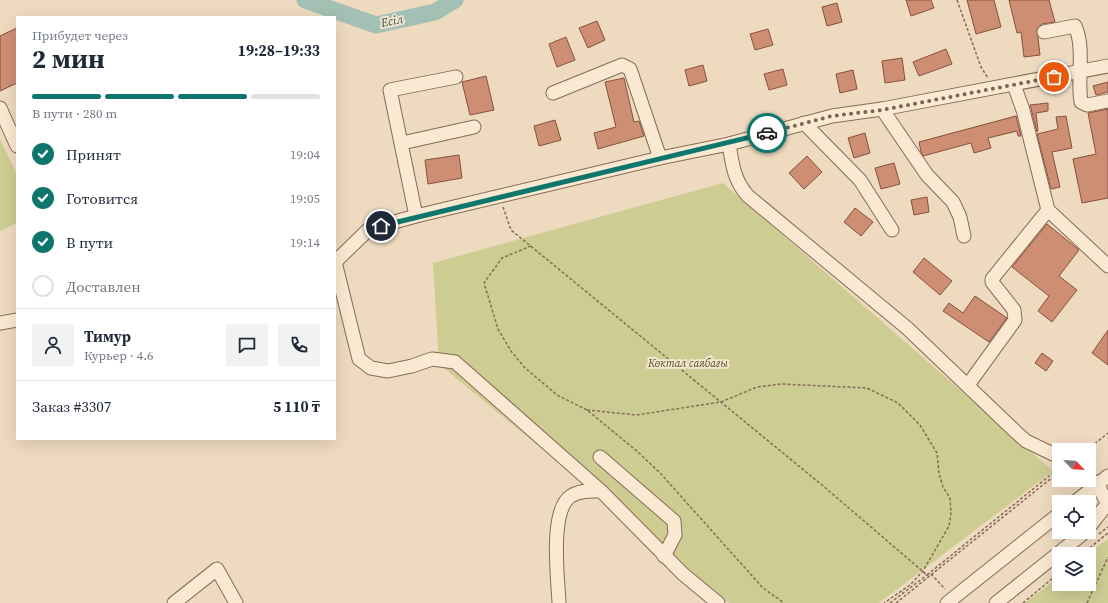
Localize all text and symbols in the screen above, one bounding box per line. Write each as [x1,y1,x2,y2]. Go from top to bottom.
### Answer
water label: Есіл [379,11,405,31]
text: Прибудет через [32,27,128,44]
text: 19:28–19:33 [238,40,320,61]
text: 2 мин [32,41,105,77]
pin [1037,60,1071,94]
icon: bag [1043,66,1065,88]
text: В пути · 280 m [32,105,117,122]
courier [747,113,787,153]
icon: car [756,122,778,144]
icon: check [32,143,54,165]
text: Принят [66,144,121,165]
text: 19:04 [290,146,320,163]
icon: check [32,187,54,209]
text: Готовится [66,188,138,209]
text: 19:05 [290,190,320,207]
pin [364,209,398,243]
icon: home [370,215,392,237]
icon: check [32,231,54,253]
text: В пути [66,232,113,253]
text: 19:14 [290,234,320,251]
text: Доставлен [66,276,141,297]
button: person [32,324,74,366]
button: chat [226,324,268,366]
button: phone [278,324,320,366]
text: Тимур [84,326,131,347]
text: Курьер · 4.6 [84,347,154,364]
park label: Көктал саябағы [647,356,728,371]
text: Заказ #3307 [32,396,111,417]
text: 5 110 ₸ [273,396,320,417]
north arrow [1052,443,1096,487]
map controls [1052,443,1096,591]
button: locate [1052,495,1096,539]
button: layers [1052,547,1096,591]

